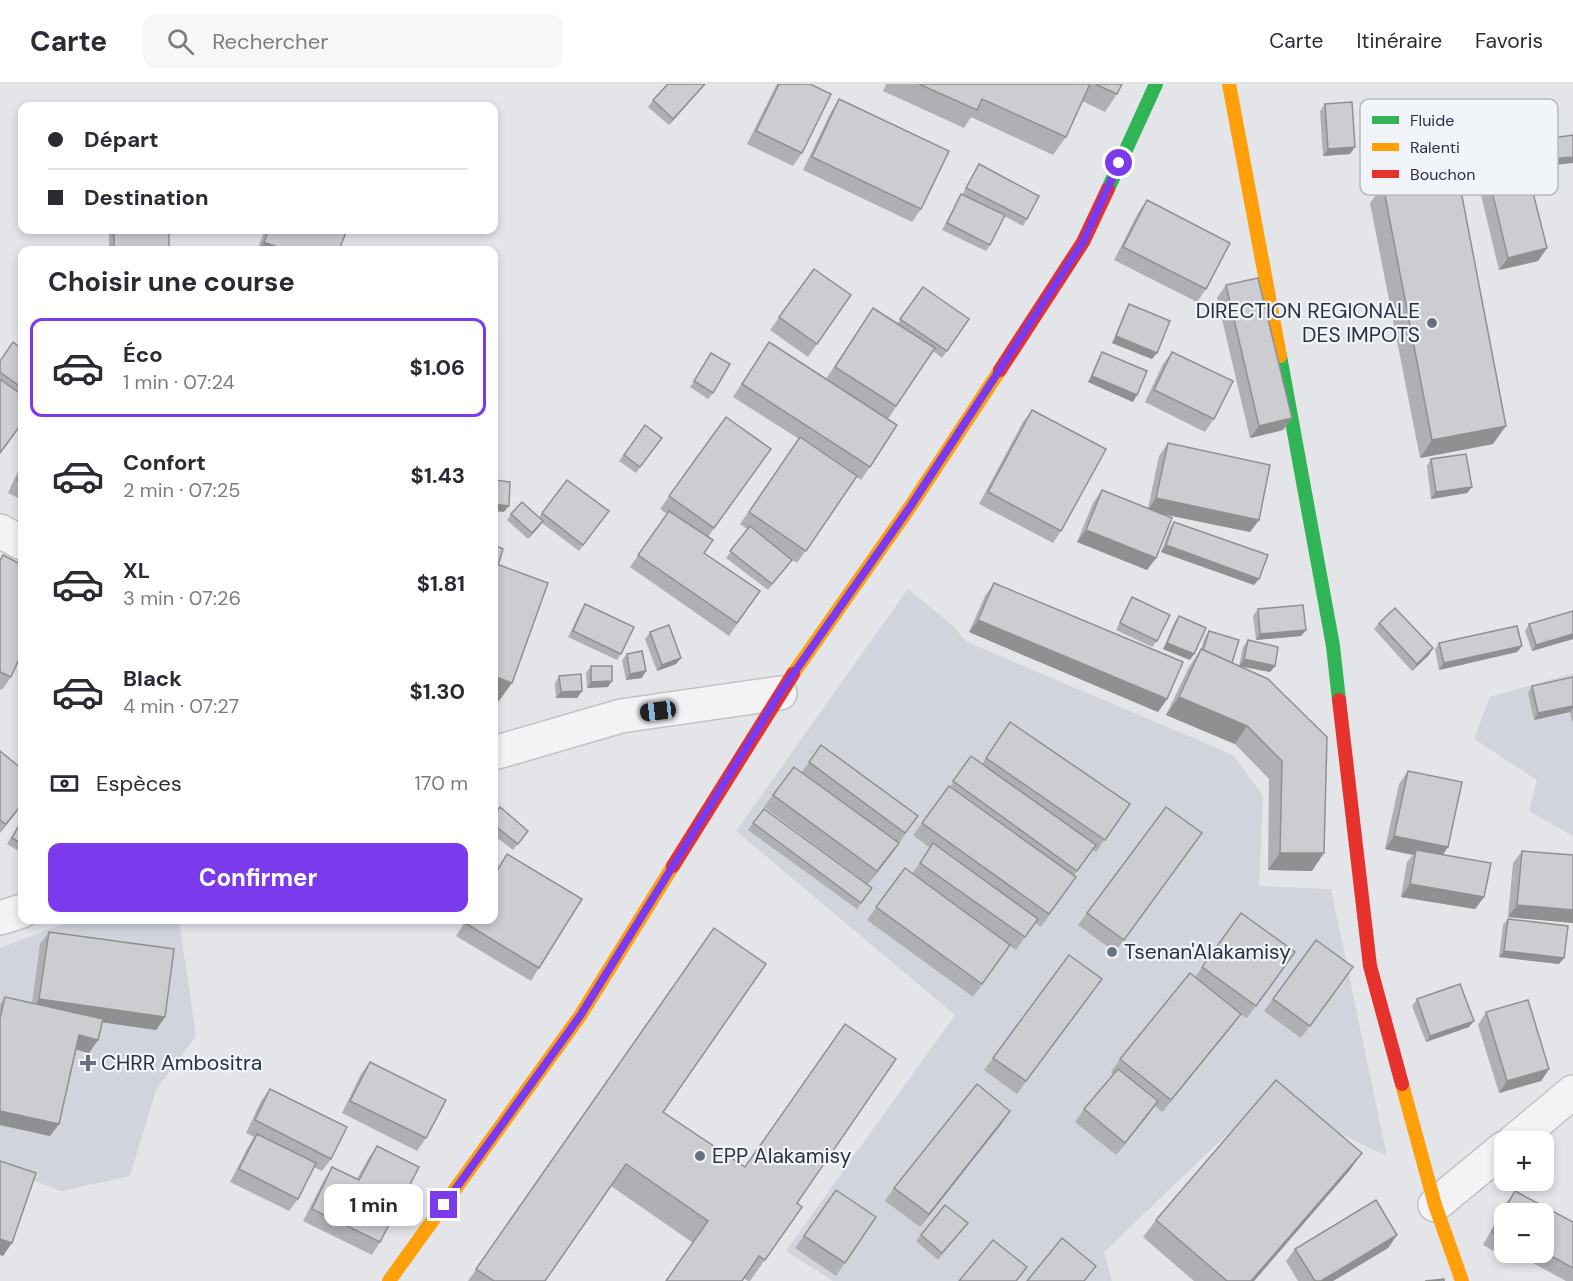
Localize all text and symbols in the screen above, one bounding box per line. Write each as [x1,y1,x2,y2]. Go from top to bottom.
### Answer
search box [143,14,563,68]
text: Carte [30,23,107,60]
icon: search [164,25,197,58]
text: Rechercher [212,27,328,56]
text: Carte [1269,27,1323,55]
text: Itinéraire [1356,27,1442,55]
text: Favoris [1475,27,1543,55]
legend [1360,99,1558,195]
text: Fluide [1410,110,1454,131]
text: Départ [84,125,159,154]
text: Ralenti [1410,137,1460,158]
route start [1105,149,1132,176]
text: Bouchon [1410,164,1475,185]
text: Destination [84,183,209,212]
text: Choisir une course [48,264,295,299]
place label: DIRECTION REGIONALE DES IMPOTS [1196,297,1420,349]
marker: DIRECTION REGIONALE DES IMPOTS [1425,316,1439,330]
text: Éco [123,340,163,369]
icon: car [51,341,105,395]
text: $1.06 [410,353,465,382]
text: 1 min · 07:24 [123,369,235,395]
text: Confort [123,448,206,477]
icon: car [51,449,105,503]
text: $1.43 [411,461,465,490]
text: 2 min · 07:25 [123,477,240,503]
text: XL [123,556,150,585]
icon: car [51,557,105,611]
text: $1.81 [417,569,465,598]
text: 3 min · 07:26 [123,585,241,611]
text: Black [123,664,182,693]
icon: car [51,665,105,719]
text: $1.30 [409,677,465,706]
text: 4 min · 07:27 [123,693,239,719]
car [639,700,677,722]
icon: cash [48,767,81,800]
text: Espèces [96,769,182,798]
text: 170 m [415,770,468,796]
button: Confirmer [48,843,468,912]
place label: Tsenan'Alakamisy [1124,938,1291,966]
marker: Tsenan'Alakamisy [1105,945,1119,959]
place label: CHRR Ambositra [101,1049,262,1077]
marker: CHRR Ambositra [79,1054,97,1072]
map controls [1494,1131,1554,1263]
button: + [1494,1131,1554,1191]
place label: EPP Alakamisy [712,1142,852,1170]
marker: EPP Alakamisy [693,1149,707,1163]
callout: 1 min [324,1184,423,1226]
route end [430,1191,457,1218]
text: 1 min [349,1192,398,1218]
button: − [1494,1203,1554,1263]

